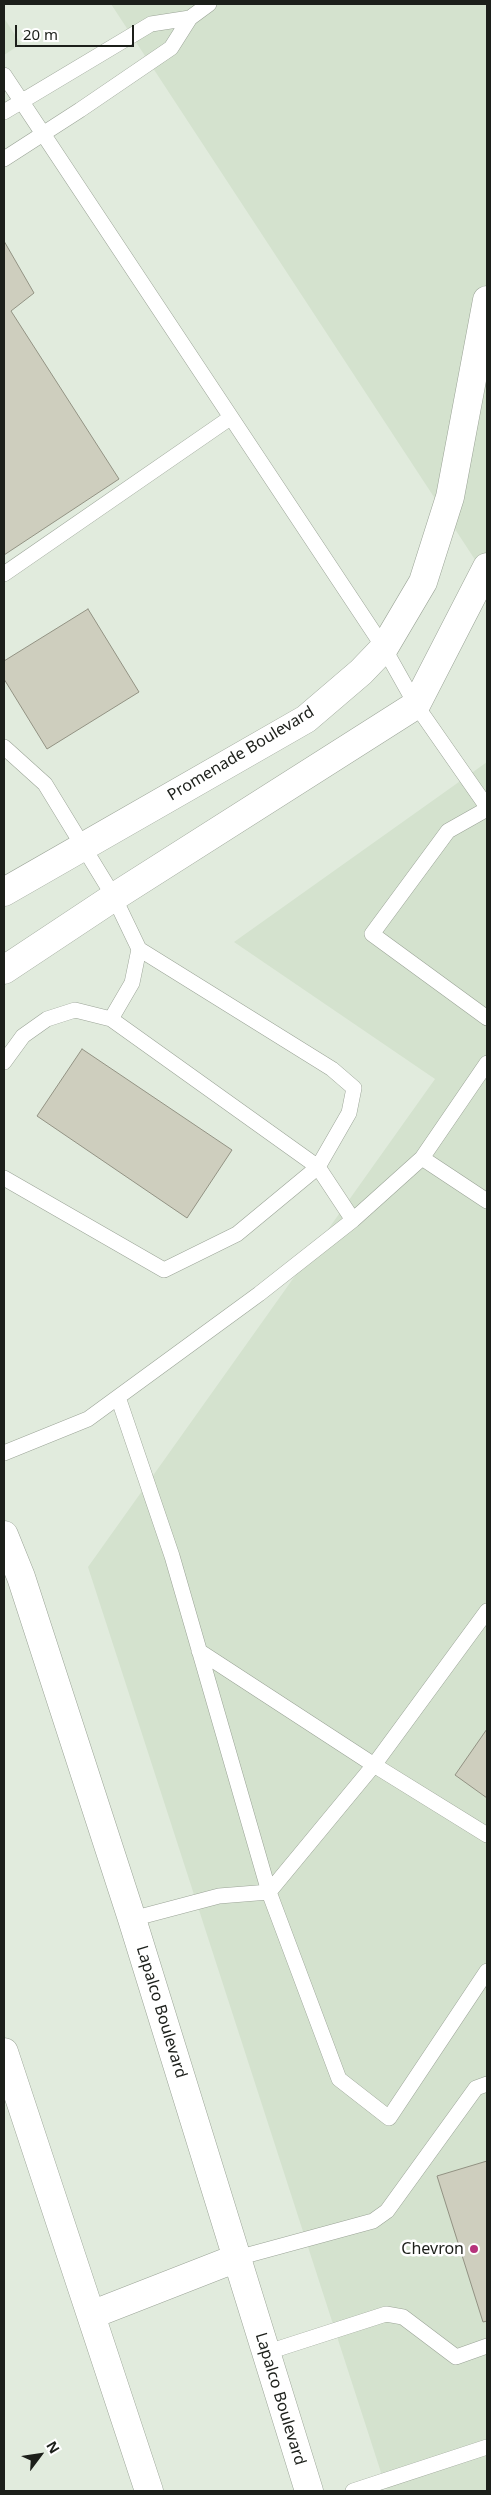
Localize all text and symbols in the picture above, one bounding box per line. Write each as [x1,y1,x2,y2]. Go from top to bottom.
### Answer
scale bar [18,15,136,47]
text: 20 m [23,24,58,44]
street label: Promenade Boulevard [164,703,318,805]
street label: Lapalco Boulevard [132,1943,190,2081]
place label: Chevron [401,2239,464,2259]
marker: Chevron [468,2243,480,2255]
street label: Lapalco Boulevard [251,2330,309,2468]
north arrow [15,2430,65,2480]
text: N [42,2437,64,2457]

